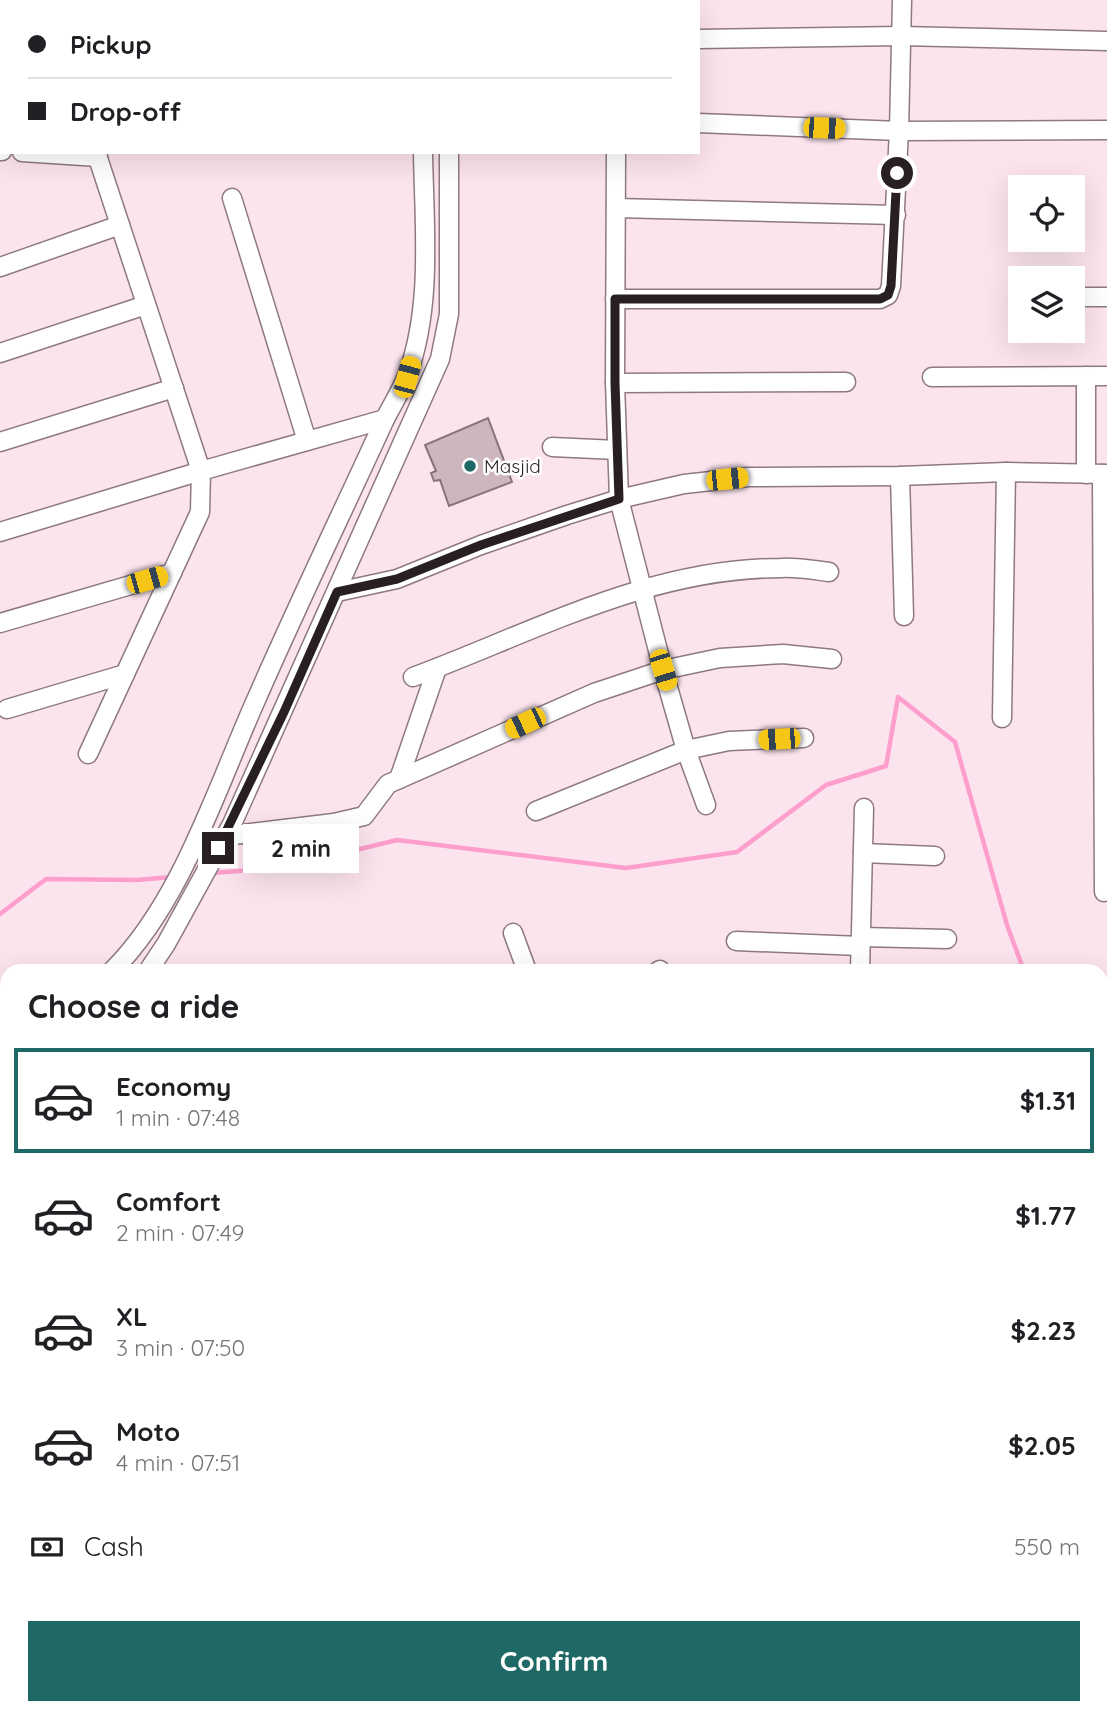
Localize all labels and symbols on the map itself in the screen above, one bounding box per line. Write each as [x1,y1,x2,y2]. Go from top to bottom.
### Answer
car [803,117,846,139]
route start [881,157,913,189]
car [392,354,423,400]
place label: Masjid [484,454,541,478]
marker: Masjid [462,458,478,474]
car [706,466,749,492]
car [124,564,171,596]
car [647,647,680,693]
car [502,705,549,741]
car [758,727,801,751]
callout: 2 min [242,824,358,872]
route end [202,832,234,864]

